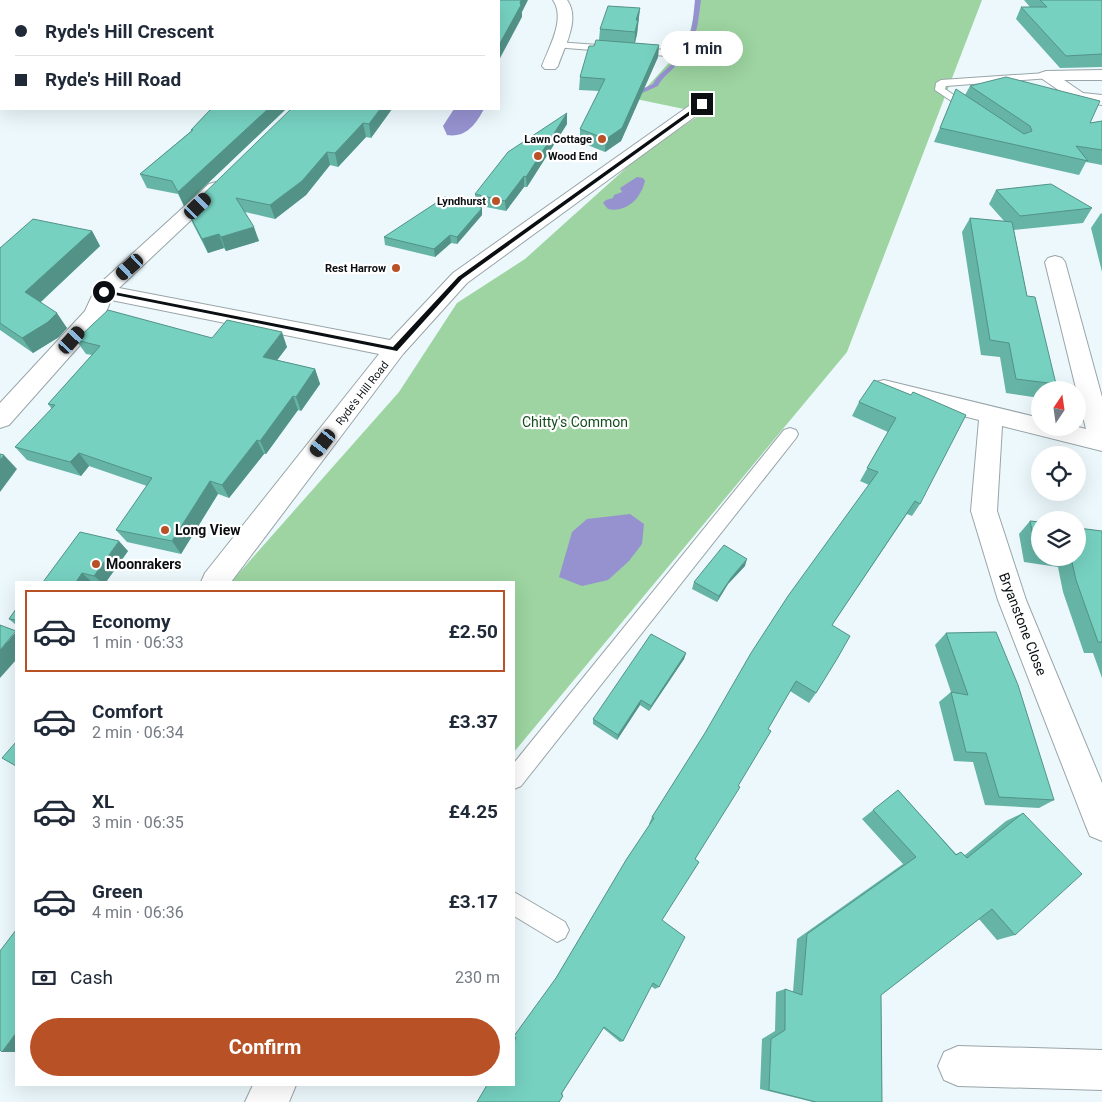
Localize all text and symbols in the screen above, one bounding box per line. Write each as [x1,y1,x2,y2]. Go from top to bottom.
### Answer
text: Ryde's Hill Crescent [45,20,214,43]
callout: 1 min [661,32,743,66]
text: 1 min [682,39,722,58]
text: Ryde's Hill Road [45,68,181,91]
route end [691,93,713,115]
place label: Lawn Cottage [524,133,592,146]
marker: Lawn Cottage [596,133,608,145]
marker: Wood End [532,150,544,162]
place label: Wood End [548,150,597,163]
car [181,190,214,222]
place label: Lyndhurst [437,195,486,208]
marker: Lyndhurst [490,195,502,207]
car [113,251,146,283]
place label: Rest Harrow [325,262,386,275]
marker: Rest Harrow [390,262,402,274]
route start [93,281,115,303]
car [56,324,87,356]
street label: Ryde's Hill Road [333,359,391,428]
north arrow [1031,381,1086,436]
map controls [1031,381,1086,566]
park label: Chitty's Common [522,414,628,430]
car [307,427,338,459]
button: locate [1031,446,1086,501]
button: layers [1031,511,1086,566]
place label: Long View [175,522,241,538]
marker: Long View [159,524,171,536]
place label: Moonrakers [106,556,182,572]
marker: Moonrakers [90,558,102,570]
street label: Bryanstone Close [996,570,1050,678]
icon: car [32,609,77,654]
text: Economy [92,610,171,633]
text: £2.50 [448,620,498,643]
text: 1 min · 06:33 [92,633,184,652]
icon: car [32,699,77,744]
text: Comfort [92,700,163,723]
text: £3.37 [448,710,498,733]
text: 2 min · 06:34 [92,723,184,742]
icon: car [32,789,77,834]
text: XL [92,790,114,813]
text: £4.25 [448,800,498,823]
text: 3 min · 06:35 [92,813,184,832]
icon: car [32,879,77,924]
text: Green [92,880,143,903]
text: £3.17 [448,890,498,913]
text: 4 min · 06:36 [92,903,184,922]
icon: cash [30,964,58,992]
text: Cash [70,966,113,989]
text: 230 m [455,968,500,987]
button: Confirm [30,1018,500,1076]

